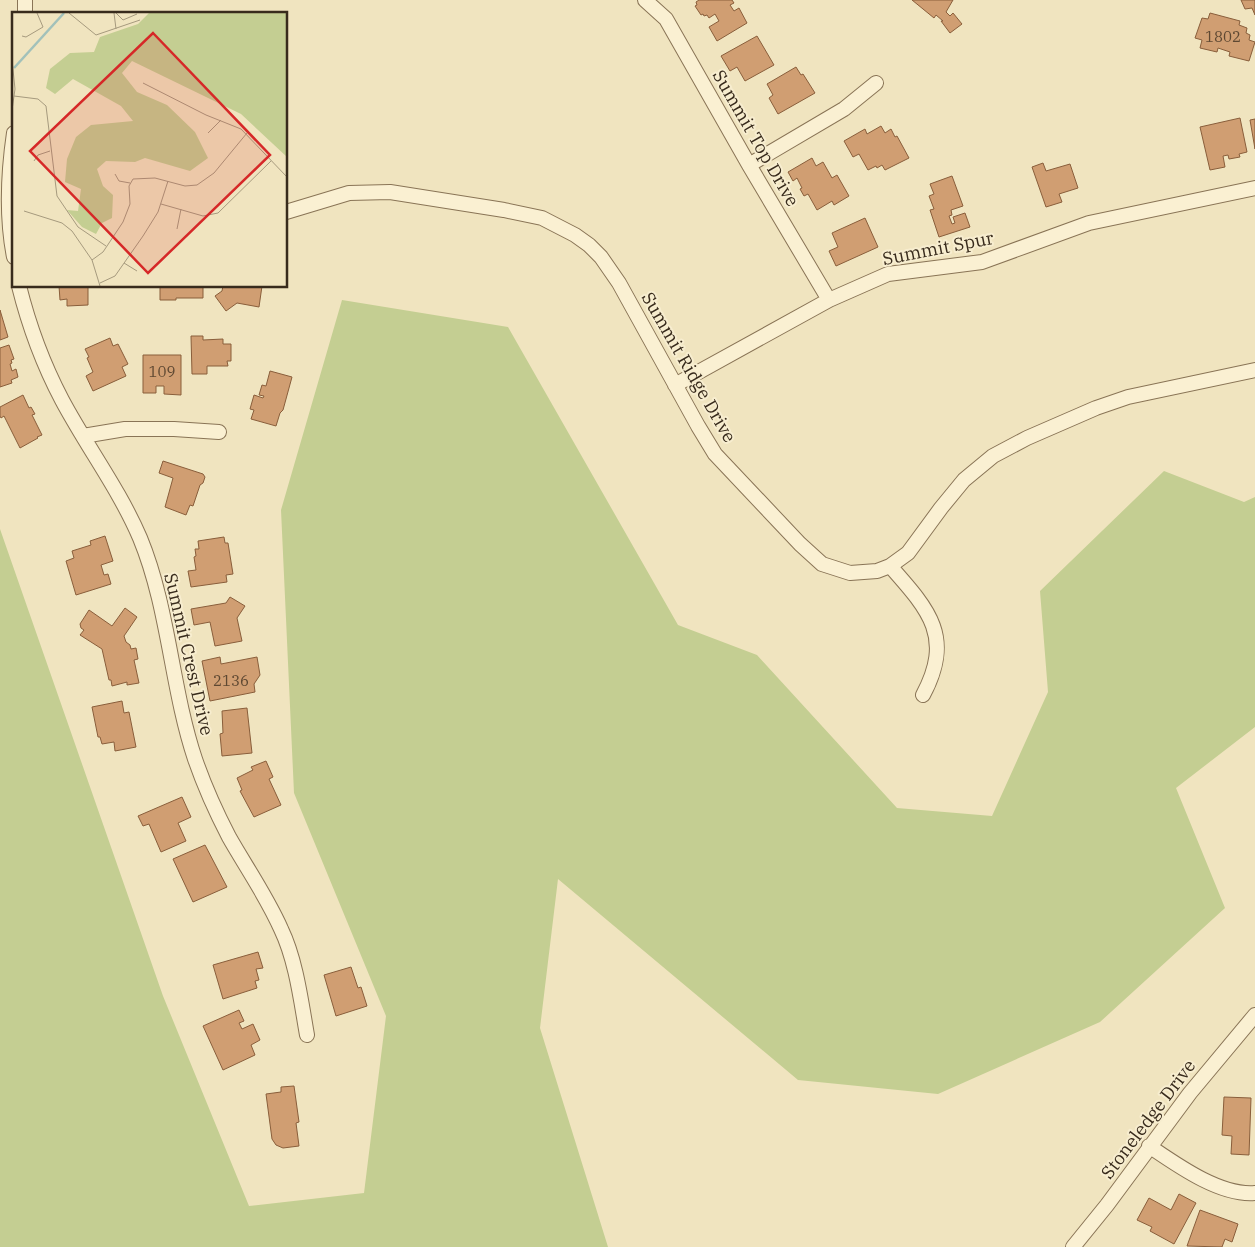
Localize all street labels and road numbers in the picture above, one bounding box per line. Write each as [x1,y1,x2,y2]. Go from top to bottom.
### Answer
street label: Summit Top Drive [708,66,804,210]
street label: Summit Spur [880,226,996,270]
street label: Summit Ridge Drive [637,288,741,446]
street label: Summit Crest Drive [159,571,219,737]
street label: Stoneledge Drive [1096,1055,1200,1183]

